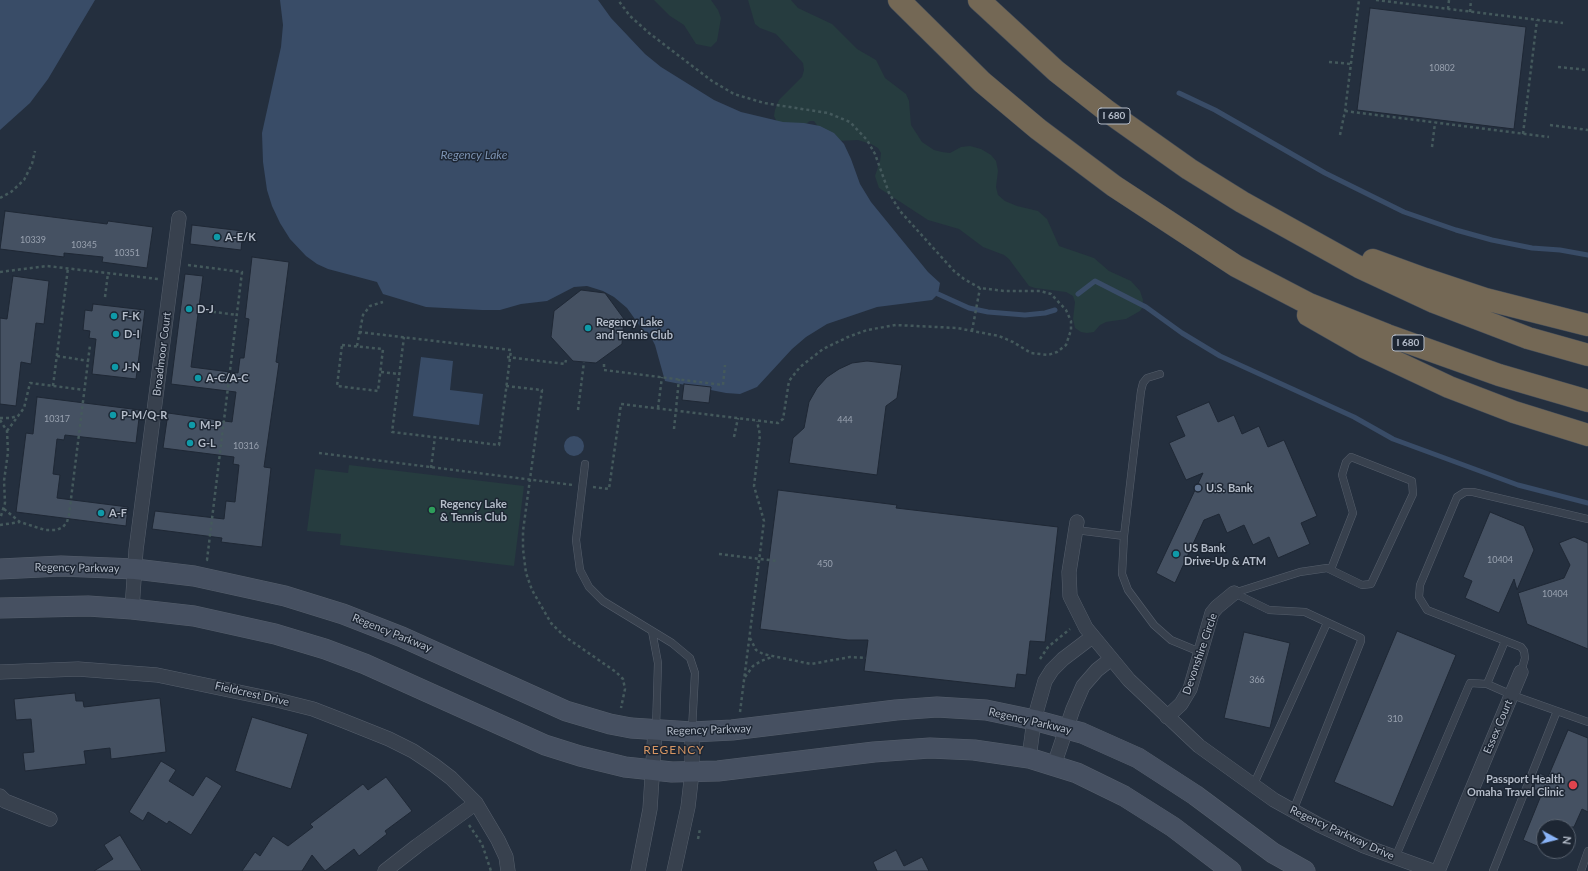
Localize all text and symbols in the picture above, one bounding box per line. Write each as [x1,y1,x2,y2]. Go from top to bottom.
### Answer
house number: 10802 [1429,63,1455,73]
road number: I 680 [1098,108,1130,124]
water label: Regency Lake [441,148,507,162]
place label: A-E/K [225,230,256,244]
marker: A-E/K [212,232,222,242]
house number: 10339 [20,235,46,245]
house number: 10345 [71,240,97,250]
house number: 10351 [114,248,140,258]
place label: D-J [197,302,214,316]
marker: D-J [184,304,194,314]
place label: F-K [122,309,140,323]
marker: F-K [109,311,119,321]
street label: Broadmoor Court [150,311,174,397]
place label: Regency Lake and Tennis Club [596,315,673,341]
marker: Regency Lake and Tennis Club [583,323,593,333]
place label: D-I [124,327,140,341]
marker: D-I [111,329,121,339]
road number: I 680 [1392,335,1424,351]
place label: J-N [123,360,140,374]
marker: J-N [110,362,120,372]
place label: A-C/A-C [206,371,249,385]
marker: A-C/A-C [193,373,203,383]
place label: P-M/Q-R [121,408,167,422]
marker: P-M/Q-R [108,410,118,420]
house number: 10317 [44,414,70,424]
house number: 444 [837,415,853,425]
place label: M-P [200,418,221,432]
marker: M-P [187,420,197,430]
place label: G-L [198,436,216,450]
marker: G-L [185,438,195,448]
house number: 10316 [233,441,259,451]
place label: U.S. Bank [1206,481,1253,495]
marker: U.S. Bank [1193,483,1203,493]
place label: Regency Lake & Tennis Club [440,497,507,523]
marker: Regency Lake & Tennis Club [427,505,437,515]
place label: A-F [109,506,127,520]
marker: A-F [96,508,106,518]
place label: US Bank Drive-Up & ATM [1184,541,1266,567]
marker: US Bank Drive-Up & ATM [1171,549,1181,559]
house number: 10404 [1487,555,1513,565]
house number: 450 [817,559,833,569]
street label: Regency Parkway [35,561,119,575]
house number: 10404 [1542,589,1568,599]
street label: Regency Parkway [350,611,434,655]
street label: Devonshire Circle [1180,612,1220,696]
house number: 366 [1249,675,1265,685]
street label: Fieldcrest Drive [213,679,291,709]
street label: Essex Court [1481,698,1515,756]
street label: Regency Parkway [987,705,1073,737]
house number: 310 [1387,714,1403,724]
street label: Regency Parkway [666,722,752,738]
district label: REGENCY [643,743,705,757]
place label: Passport Health Omaha Travel Clinic [1467,772,1564,798]
marker: Passport Health Omaha Travel Clinic [1567,779,1579,791]
street label: Regency Parkway Drive [1288,803,1396,863]
north arrow [1536,819,1576,859]
text: N [1560,835,1574,845]

